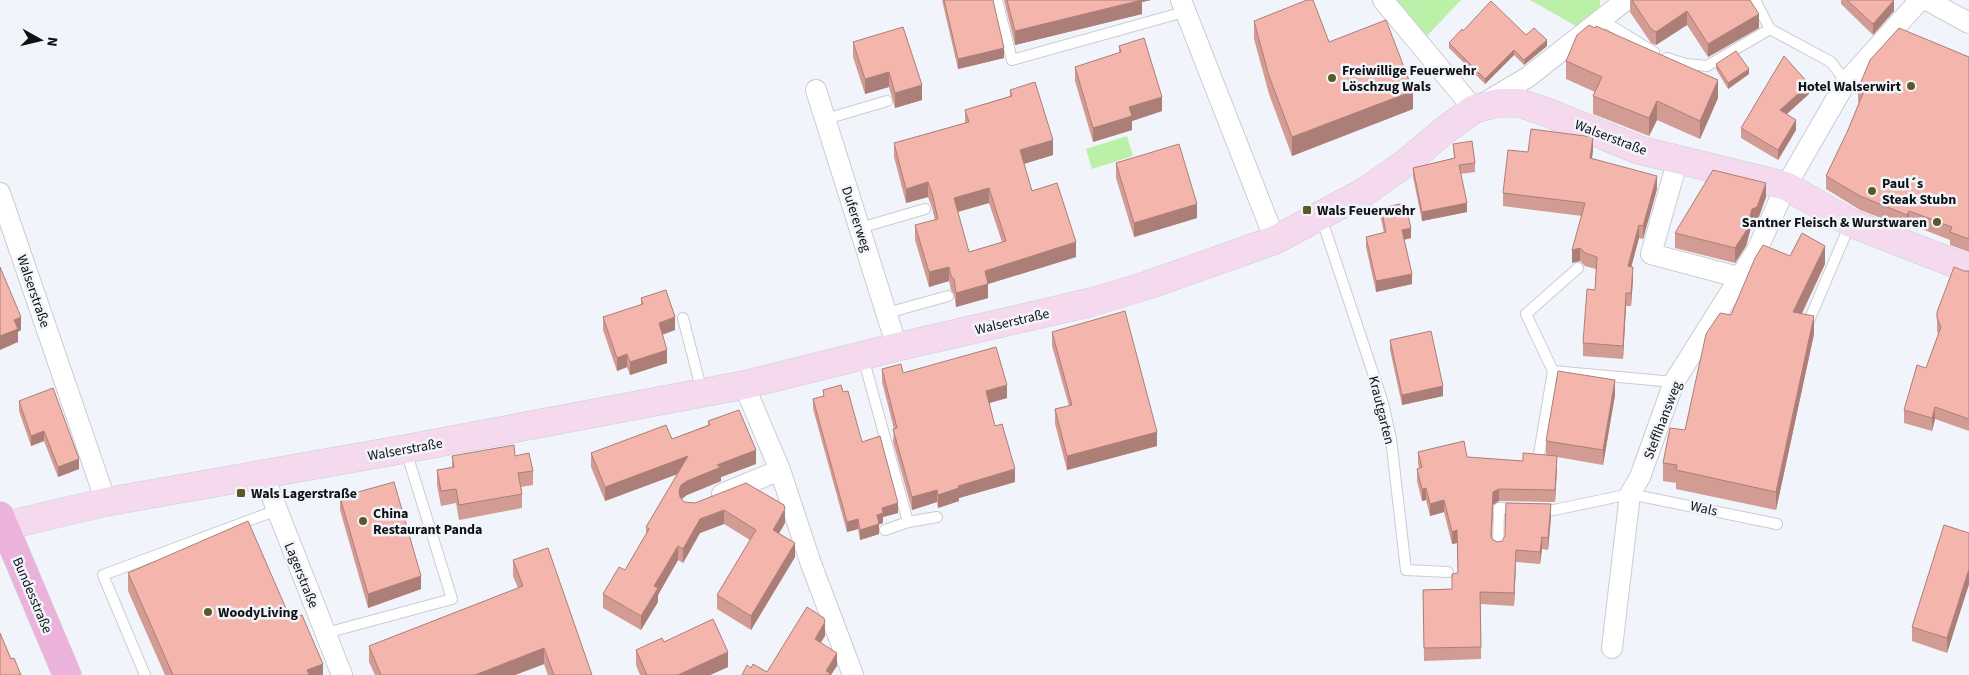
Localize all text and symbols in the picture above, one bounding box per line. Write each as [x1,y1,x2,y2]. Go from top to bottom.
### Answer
north arrow [15,15,65,65]
text: N [41,36,62,48]
place label: Freiwillige Feuerwehr Löschzug Wals [1342,61,1477,97]
marker: Freiwillige Feuerwehr Löschzug Wals [1326,72,1338,84]
place label: Hotel Walserwirt [1798,77,1902,97]
marker: Hotel Walserwirt [1905,80,1917,92]
street label: Walserstraße [1572,115,1650,161]
place label: Paul´s Steak Stubn [1882,174,1956,210]
street label: Dufererweg [836,184,876,255]
marker: Paul´s Steak Stubn [1866,185,1878,197]
place label: Wals Feuerwehr [1317,201,1416,221]
marker: Wals Feuerwehr [1301,204,1313,216]
place label: Santner Fleisch & Wurstwaren [1742,213,1927,233]
marker: Santner Fleisch & Wurstwaren [1931,216,1943,228]
street label: Walserstraße [11,252,55,331]
street label: Walserstraße [973,304,1052,340]
street label: Krautgarten [1363,374,1399,447]
street label: Stefflhansweg [1639,378,1687,462]
street label: Walserstraße [366,434,444,466]
place label: Wals Lagerstraße [251,484,357,504]
marker: Wals Lagerstraße [235,487,247,499]
street label: Wals [1688,496,1719,522]
place label: China Restaurant Panda [373,504,482,540]
marker: China Restaurant Panda [357,515,369,527]
street label: Lagerstraße [279,539,323,611]
street label: Bundesstraße [7,554,57,637]
place label: WoodyLiving [218,603,299,623]
marker: WoodyLiving [202,606,214,618]

